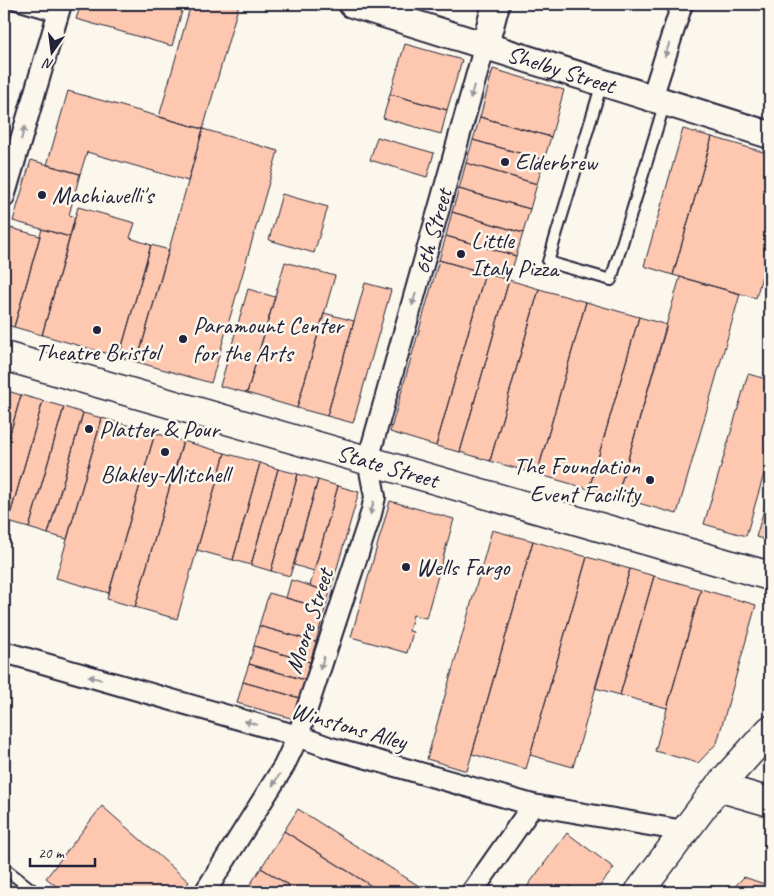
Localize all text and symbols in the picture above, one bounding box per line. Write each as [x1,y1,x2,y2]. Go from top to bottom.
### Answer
north arrow [28,28,78,78]
street label: Shelby Street [503,39,621,101]
one-way arrow [663,43,671,58]
text: N [40,54,55,73]
one-way arrow [467,85,475,100]
one-way arrow [19,126,27,141]
place label: Elderbrew [515,147,599,177]
marker: Elderbrew [499,156,511,168]
place label: Machiavelli's [52,180,156,210]
street label: 6th Street [406,183,459,278]
marker: Machiavelli's [36,189,48,201]
place label: Little Italy Pizza [471,225,560,283]
marker: Little Italy Pizza [455,248,467,260]
one-way arrow [409,292,417,307]
place label: Paramount Center for the Arts [193,310,345,368]
marker: Theatre Bristol [91,324,103,336]
marker: Paramount Center for the Arts [177,333,189,345]
place label: Theatre Bristol [35,337,163,367]
place label: Platter & Pour [99,414,221,444]
marker: Platter & Pour [83,423,95,435]
street label: State Street [333,437,444,495]
marker: Blakley-Mitchell [159,446,171,458]
place label: The Foundation Event Facility [513,451,642,509]
place label: Blakley-Mitchell [100,459,233,489]
marker: The Foundation Event Facility [644,474,656,486]
one-way arrow [368,501,376,516]
place label: Wells Fargo [416,552,511,582]
marker: Wells Fargo [400,561,412,573]
street label: Moore Street [278,563,341,677]
one-way arrow [318,655,325,670]
one-way arrow [87,674,102,682]
street label: Winstons Alley [288,695,412,757]
one-way arrow [243,719,258,727]
one-way arrow [271,773,280,786]
scale bar [30,836,95,868]
text: 20 m [38,844,65,863]

